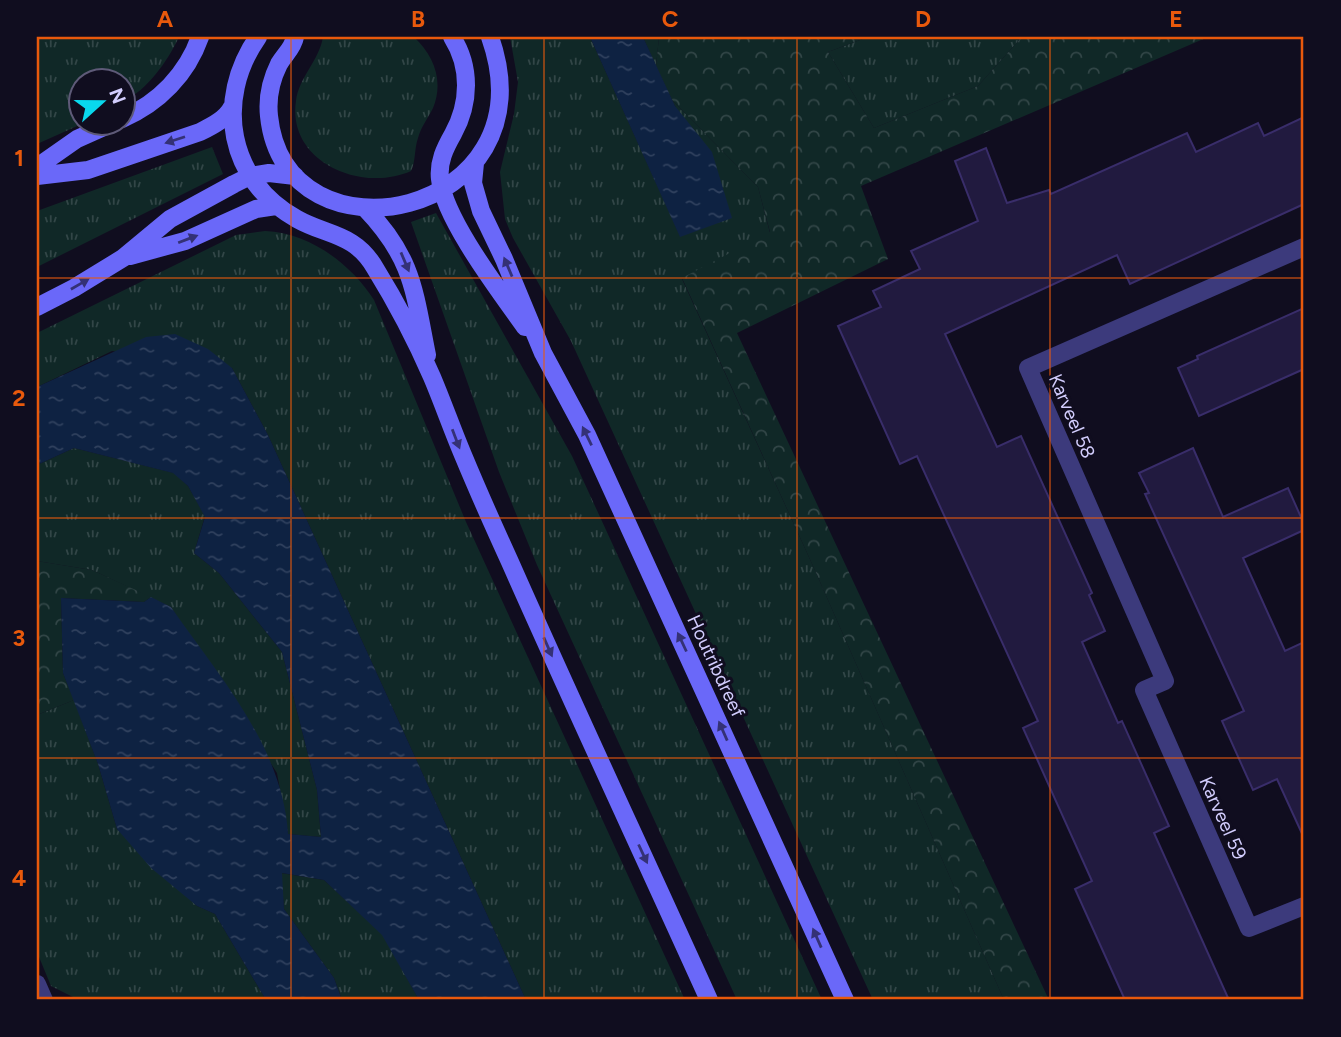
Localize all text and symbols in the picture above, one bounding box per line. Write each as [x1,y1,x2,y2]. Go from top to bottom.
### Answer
text: A [157,5,174,33]
text: B [411,5,425,33]
text: C [662,5,679,33]
text: D [915,5,931,33]
text: E [1169,5,1183,33]
north arrow [66,66,136,136]
text: N [104,85,131,107]
one-way arrow [164,136,185,146]
text: 1 [14,144,24,172]
one-way arrow [178,234,199,245]
one-way arrow [400,252,411,273]
one-way arrow [502,256,513,277]
one-way arrow [71,277,90,290]
street label: Karveel 58 [1044,370,1100,462]
text: 2 [12,384,26,412]
one-way arrow [581,426,592,446]
one-way arrow [451,429,462,450]
street label: Houtribdreef [682,611,750,721]
text: 3 [13,624,25,652]
one-way arrow [676,632,688,652]
one-way arrow [542,637,554,657]
one-way arrow [717,721,729,741]
street label: Karveel 59 [1194,773,1252,863]
one-way arrow [637,844,649,864]
text: 4 [12,864,26,892]
one-way arrow [811,928,823,948]

